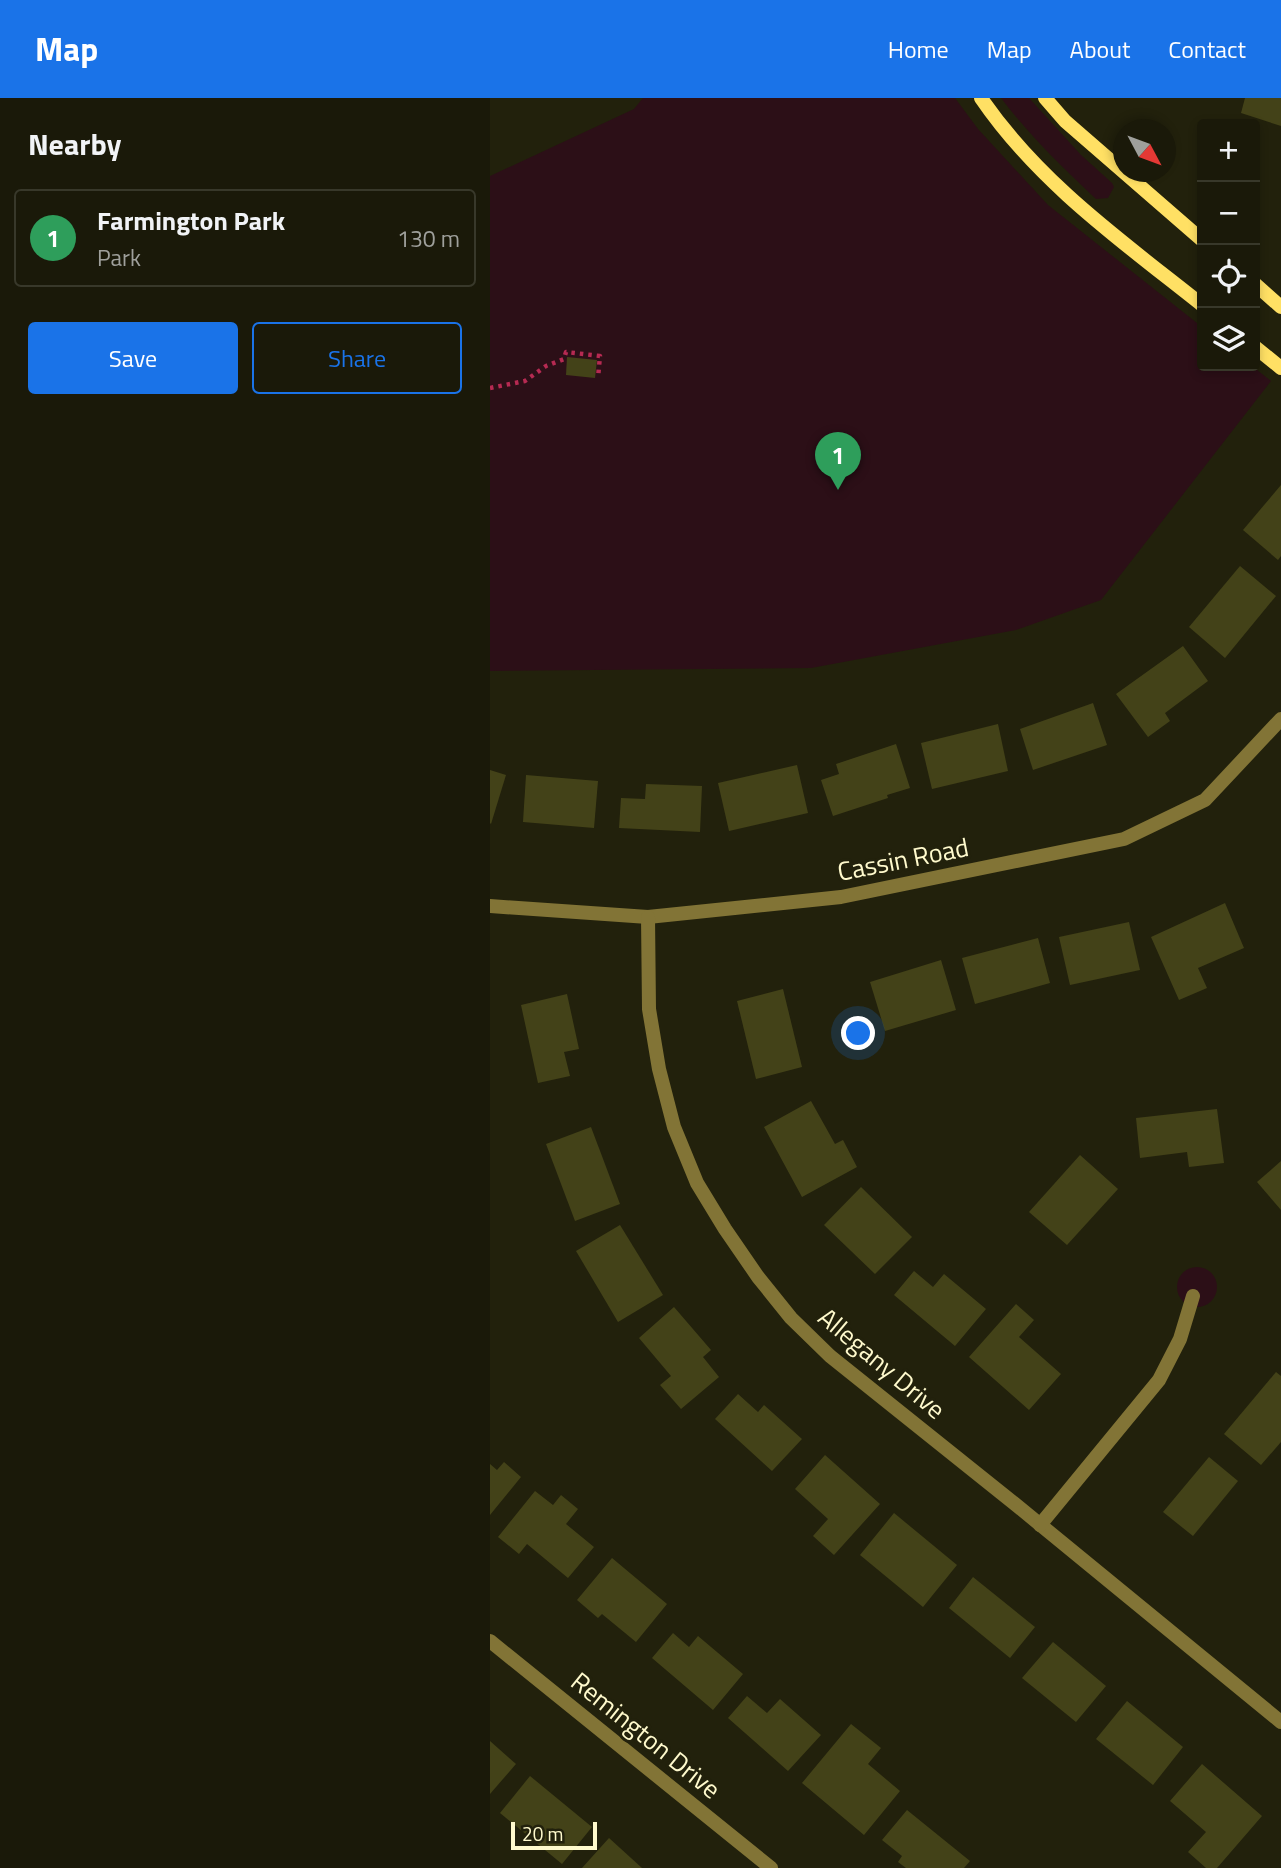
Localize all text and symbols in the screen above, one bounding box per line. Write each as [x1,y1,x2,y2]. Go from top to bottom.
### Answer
text: Map [35,24,98,74]
text: Home [888,31,949,67]
text: Map [987,31,1032,67]
text: About [1070,31,1130,67]
text: Contact [1168,31,1246,67]
north arrow [1113,119,1176,182]
map controls [1197,119,1260,371]
button: + [1197,119,1260,182]
text: Nearby [28,121,121,167]
button: − [1197,182,1260,245]
text: Farmington Park [97,201,285,240]
text: 1 [47,221,59,256]
text: 130 m [397,221,460,256]
text: Park [97,240,141,275]
button: locate [1197,245,1260,308]
button: layers [1197,308,1260,371]
button: Save [28,322,238,394]
button: Share [252,322,462,394]
pin: 1 [815,432,861,490]
street label: Cassin Road [834,827,972,891]
your location [841,1016,875,1050]
street label: Allegany Drive [810,1298,954,1428]
street label: Remington Drive [563,1662,729,1808]
scale bar [511,1819,597,1851]
text: 20 m [522,1819,563,1848]

